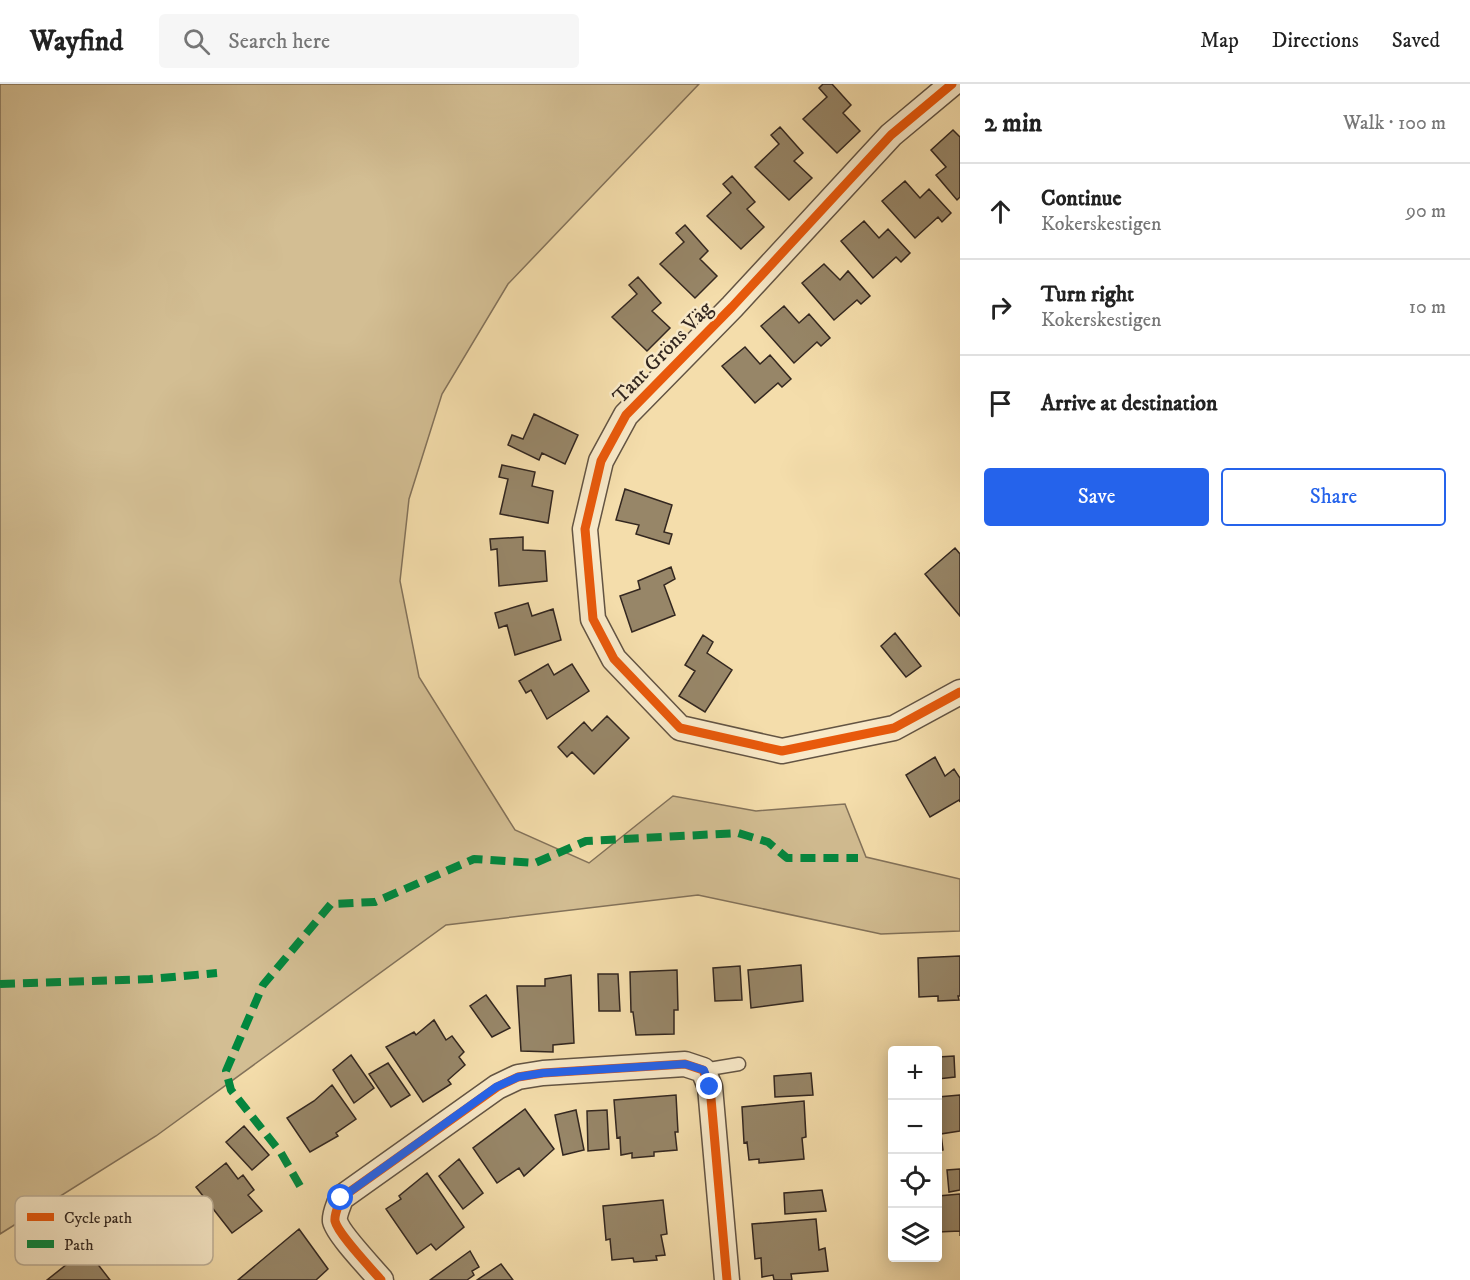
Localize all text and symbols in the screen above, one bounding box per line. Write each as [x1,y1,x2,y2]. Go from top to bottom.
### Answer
search box [159,14,579,68]
text: Wayfind [30,24,123,59]
icon: search [180,25,213,58]
text: Search here [228,28,330,55]
text: Map [1200,28,1239,54]
text: Directions [1272,28,1359,54]
text: Saved [1392,28,1440,54]
text: 2 min [984,107,1042,140]
text: Walk · 100 m [1343,111,1446,136]
text: Continue [1041,185,1122,212]
icon: ahead [984,195,1017,228]
text: 90 m [1406,199,1446,224]
text: Kokerskestigen [1041,212,1161,237]
text: Turn right [1041,281,1134,308]
icon: right [984,291,1017,324]
text: 10 m [1409,295,1446,320]
street label: Tant Gröns Väg [608,296,719,410]
text: Kokerskestigen [1041,308,1161,333]
icon: arrive [984,387,1017,420]
text: Arrive at destination [1041,390,1218,417]
button: Save [984,468,1209,526]
button: Share [1221,468,1446,526]
map controls [888,1046,942,1262]
button: + [888,1046,942,1100]
route end [696,1073,722,1099]
button: − [888,1100,942,1154]
button: locate [888,1154,942,1208]
route start [327,1184,353,1210]
legend [15,1196,213,1265]
text: Cycle path [64,1208,133,1228]
button: layers [888,1208,942,1262]
text: Path [64,1235,94,1255]

